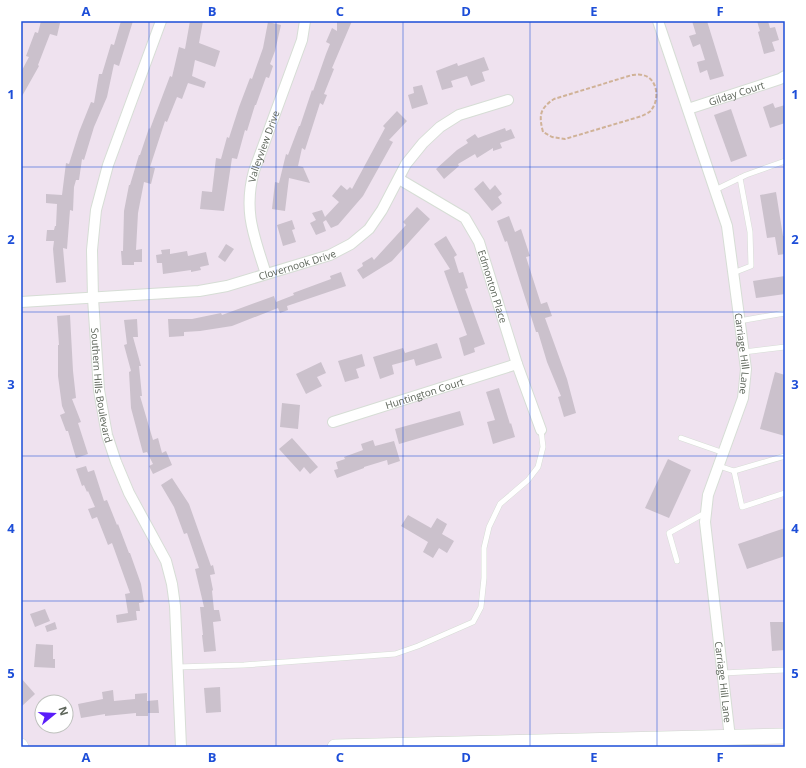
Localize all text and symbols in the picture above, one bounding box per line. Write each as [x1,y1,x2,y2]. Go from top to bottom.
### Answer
text: A [82,2,91,20]
text: B [208,2,217,20]
text: C [336,2,344,20]
text: D [461,2,471,20]
text: E [590,2,598,20]
text: F [716,2,724,20]
street label: Gilday Court [707,77,767,109]
text: 1 [7,85,15,103]
text: 1 [791,85,799,103]
street label: Valleyview Drive [245,108,283,184]
text: 2 [7,230,15,248]
text: 2 [791,230,799,248]
street label: Clovernook Drive [257,246,339,283]
street label: Edmonton Place [475,248,511,325]
street label: Carriage Hill Lane [732,312,753,395]
street label: Southern Hills Boulevard [88,327,116,445]
street label: Huntington Court [383,374,466,412]
text: 3 [7,375,15,393]
text: 3 [791,375,799,393]
text: 4 [7,519,15,537]
text: 4 [791,519,799,537]
street label: Carriage Hill Lane [712,640,735,724]
text: 5 [7,664,15,682]
text: 5 [791,664,799,682]
north arrow [34,694,74,734]
text: N [55,704,73,717]
text: A [82,748,91,766]
text: B [208,748,217,766]
text: C [336,748,344,766]
text: D [461,748,471,766]
text: E [590,748,598,766]
text: F [716,748,724,766]

